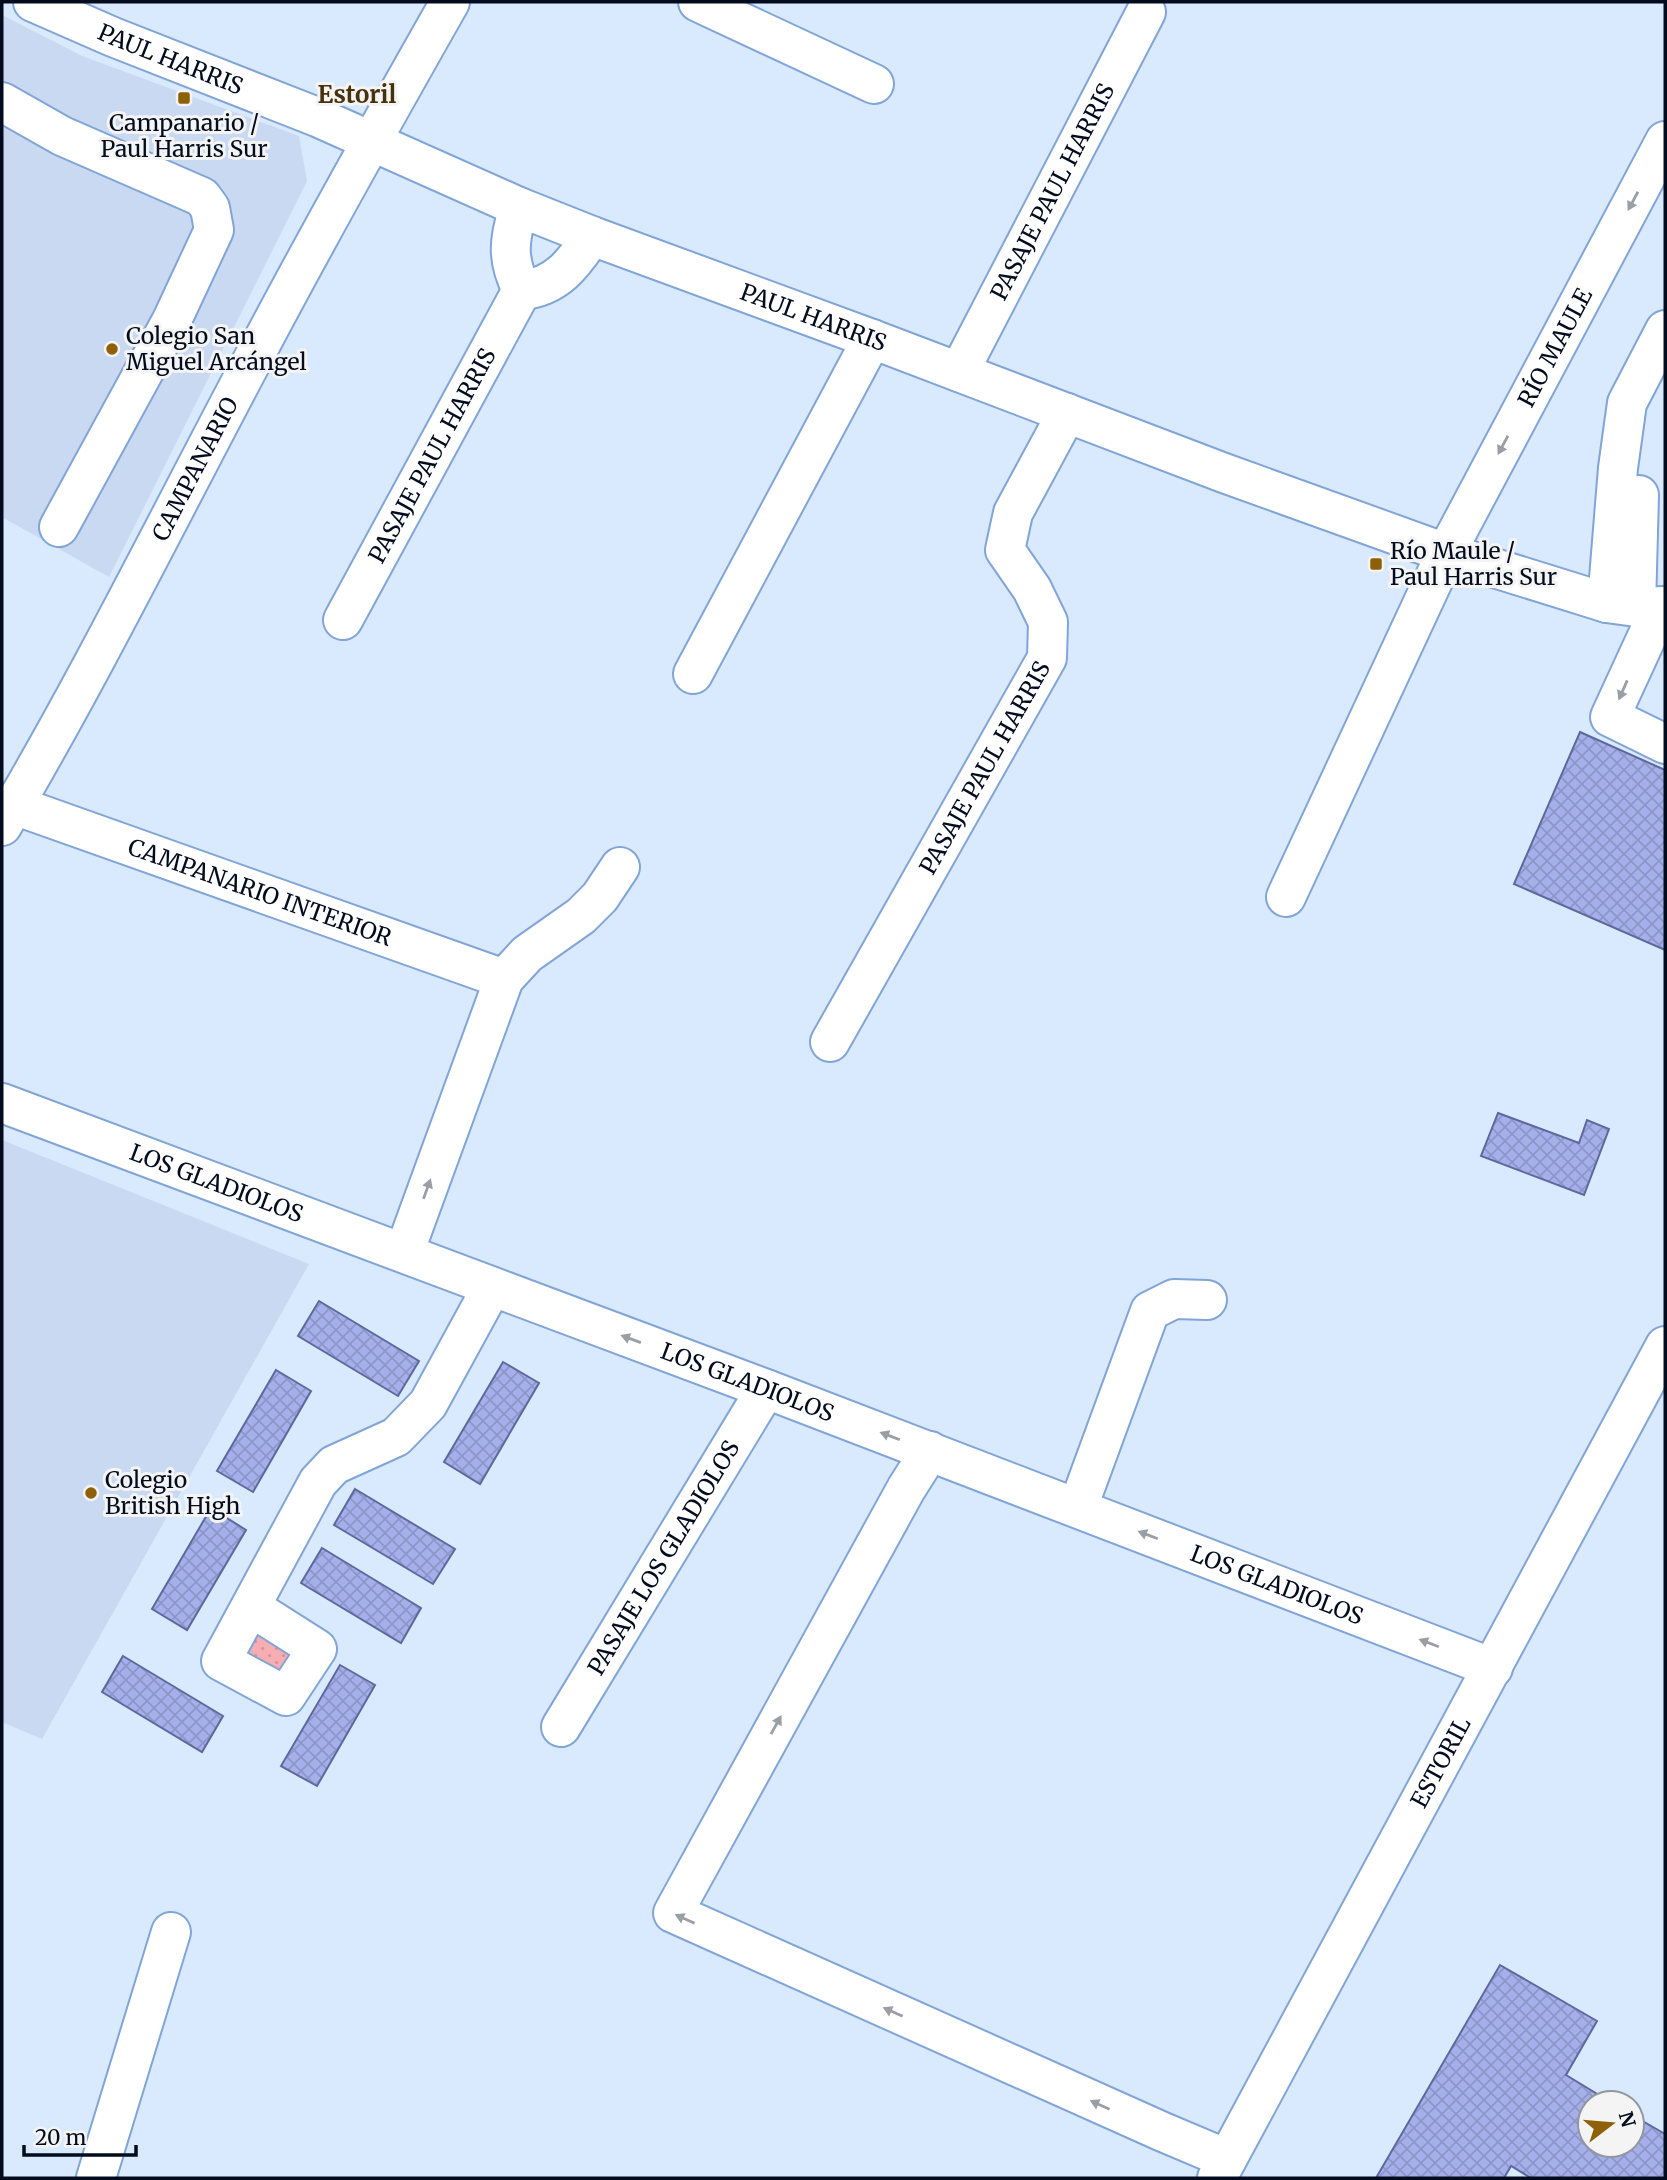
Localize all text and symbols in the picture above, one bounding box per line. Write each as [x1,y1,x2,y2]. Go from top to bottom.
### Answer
street label: PAUL HARRIS [94,17,247,101]
street label: PASAJE PAUL HARRIS [984,78,1120,305]
district label: Estoril [318,79,397,110]
marker: Campanario / Paul Harris Sur [176,90,192,106]
place label: Campanario / Paul Harris Sur [100,108,268,163]
one-way arrow [1627,191,1639,211]
street label: PAUL HARRIS [736,277,891,357]
street label: RÍO MAULE [1511,283,1598,412]
place label: Colegio San Miguel Arcángel [126,321,307,376]
marker: Colegio San Miguel Arcángel [104,341,120,357]
street label: PASAJE PAUL HARRIS [362,343,502,568]
street label: CAMPANARIO [145,392,244,546]
one-way arrow [1498,436,1510,456]
place label: Río Maule / Paul Harris Sur [1390,536,1557,591]
marker: Río Maule / Paul Harris Sur [1368,556,1384,572]
street label: PASAJE PAUL HARRIS [913,656,1056,879]
one-way arrow [1617,680,1628,700]
street label: CAMPANARIO INTERIOR [124,832,396,952]
street label: LOS GLADIOLOS [126,1137,307,1228]
one-way arrow [422,1179,433,1200]
one-way arrow [621,1333,642,1344]
street label: LOS GLADIOLOS [657,1336,838,1428]
one-way arrow [880,1430,901,1441]
street label: PASAJE LOS GLADIOLOS [581,1435,745,1680]
place label: Colegio British High [105,1465,240,1520]
marker: Colegio British High [83,1485,99,1501]
one-way arrow [1138,1529,1159,1540]
street label: LOS GLADIOLOS [1187,1538,1368,1631]
one-way arrow [1418,1638,1439,1649]
street label: ESTORIL [1404,1712,1477,1813]
one-way arrow [770,1715,782,1735]
one-way arrow [675,1913,695,1925]
one-way arrow [882,2006,903,2017]
north arrow [1576,2089,1646,2159]
one-way arrow [1090,2099,1110,2111]
text: N [1614,2109,1641,2130]
scale bar [24,2114,136,2158]
text: 20 m [35,2124,87,2151]

